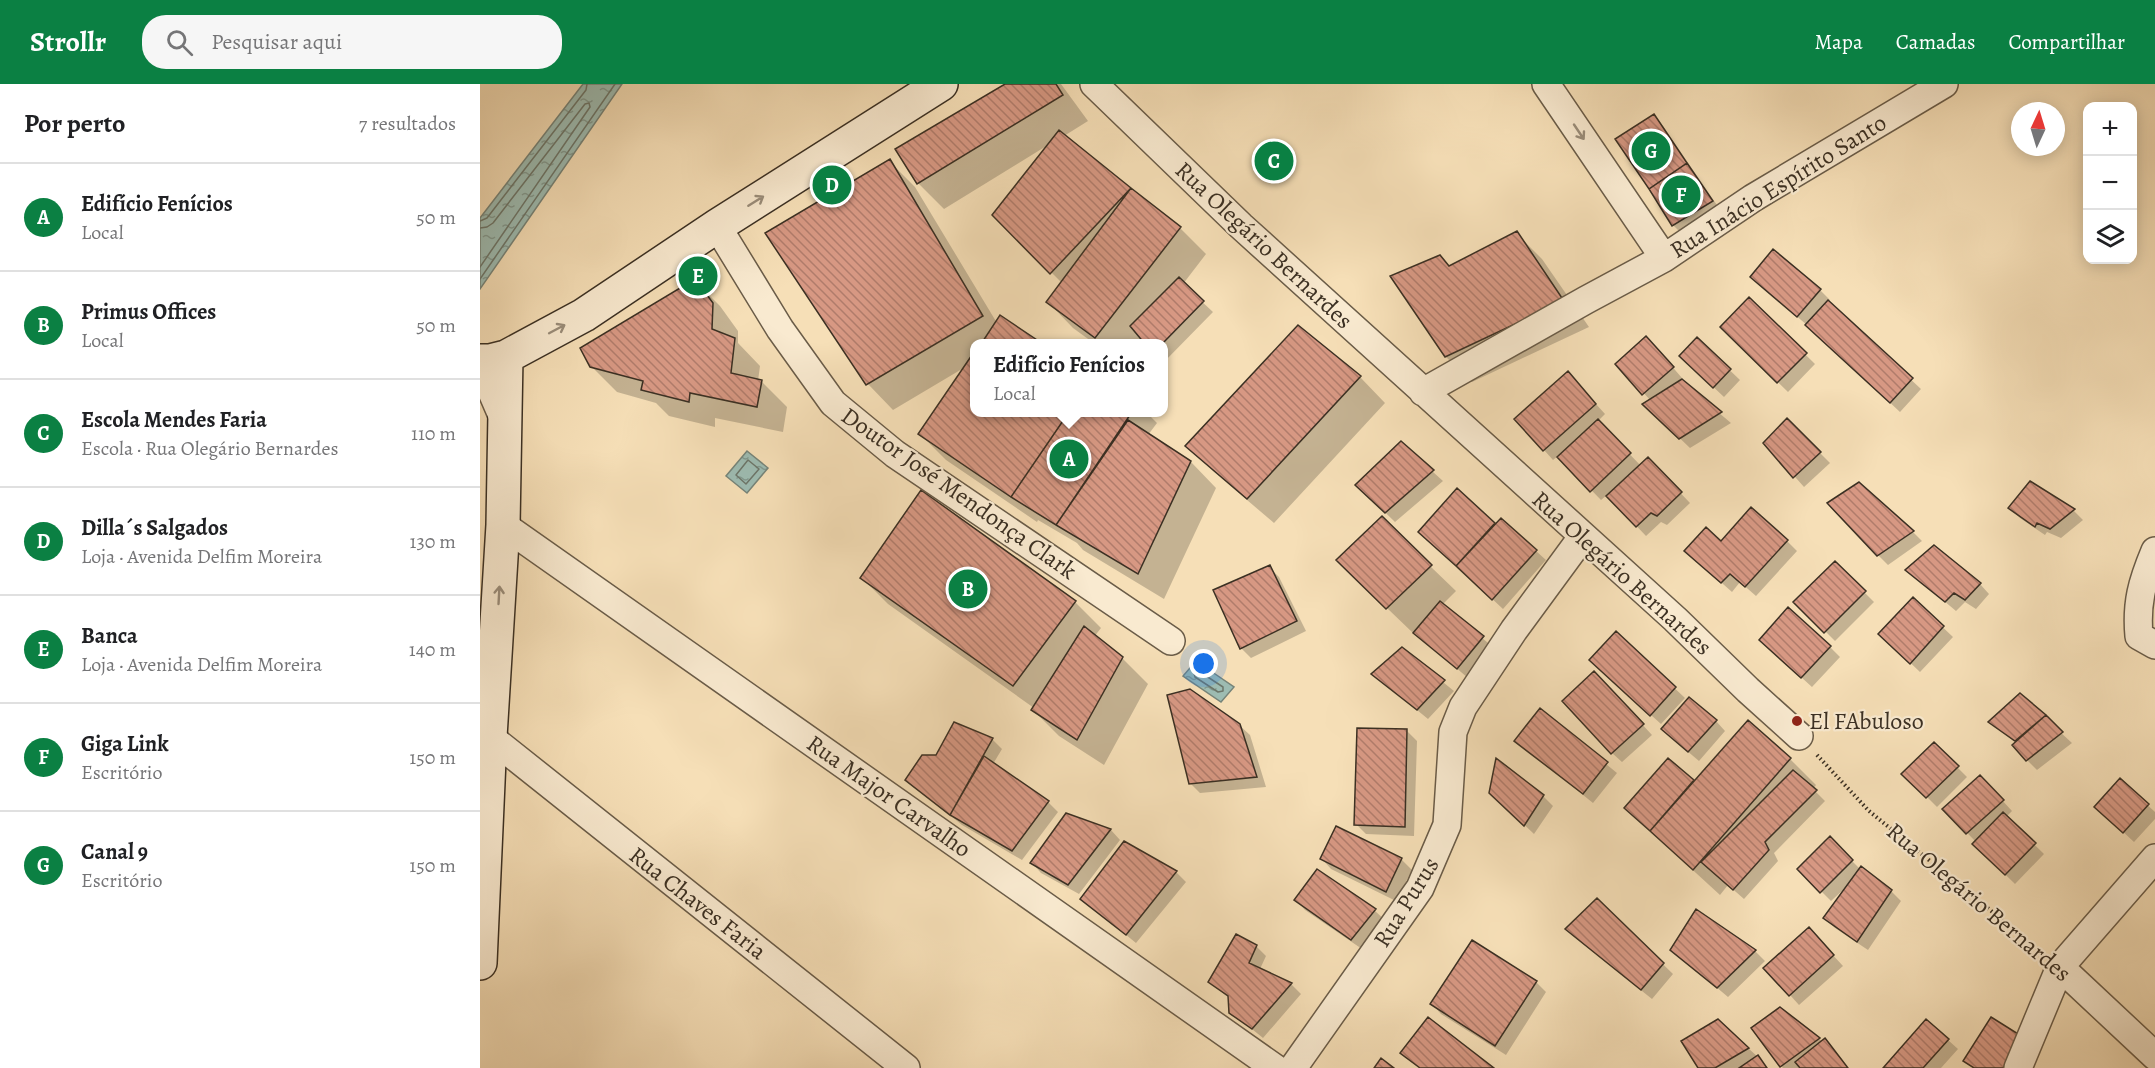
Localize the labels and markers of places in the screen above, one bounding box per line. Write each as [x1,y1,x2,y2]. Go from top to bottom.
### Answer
pin: G [1632,128,1670,174]
pin: C [1254,138,1294,184]
pin: D [812,162,852,208]
pin: F [1662,172,1700,218]
pin: E [678,254,718,298]
pin: A [1050,436,1088,482]
pin: B [948,566,988,612]
place label: El FAbuloso [1809,705,1924,737]
marker: El FAbuloso [1790,714,1804,728]

